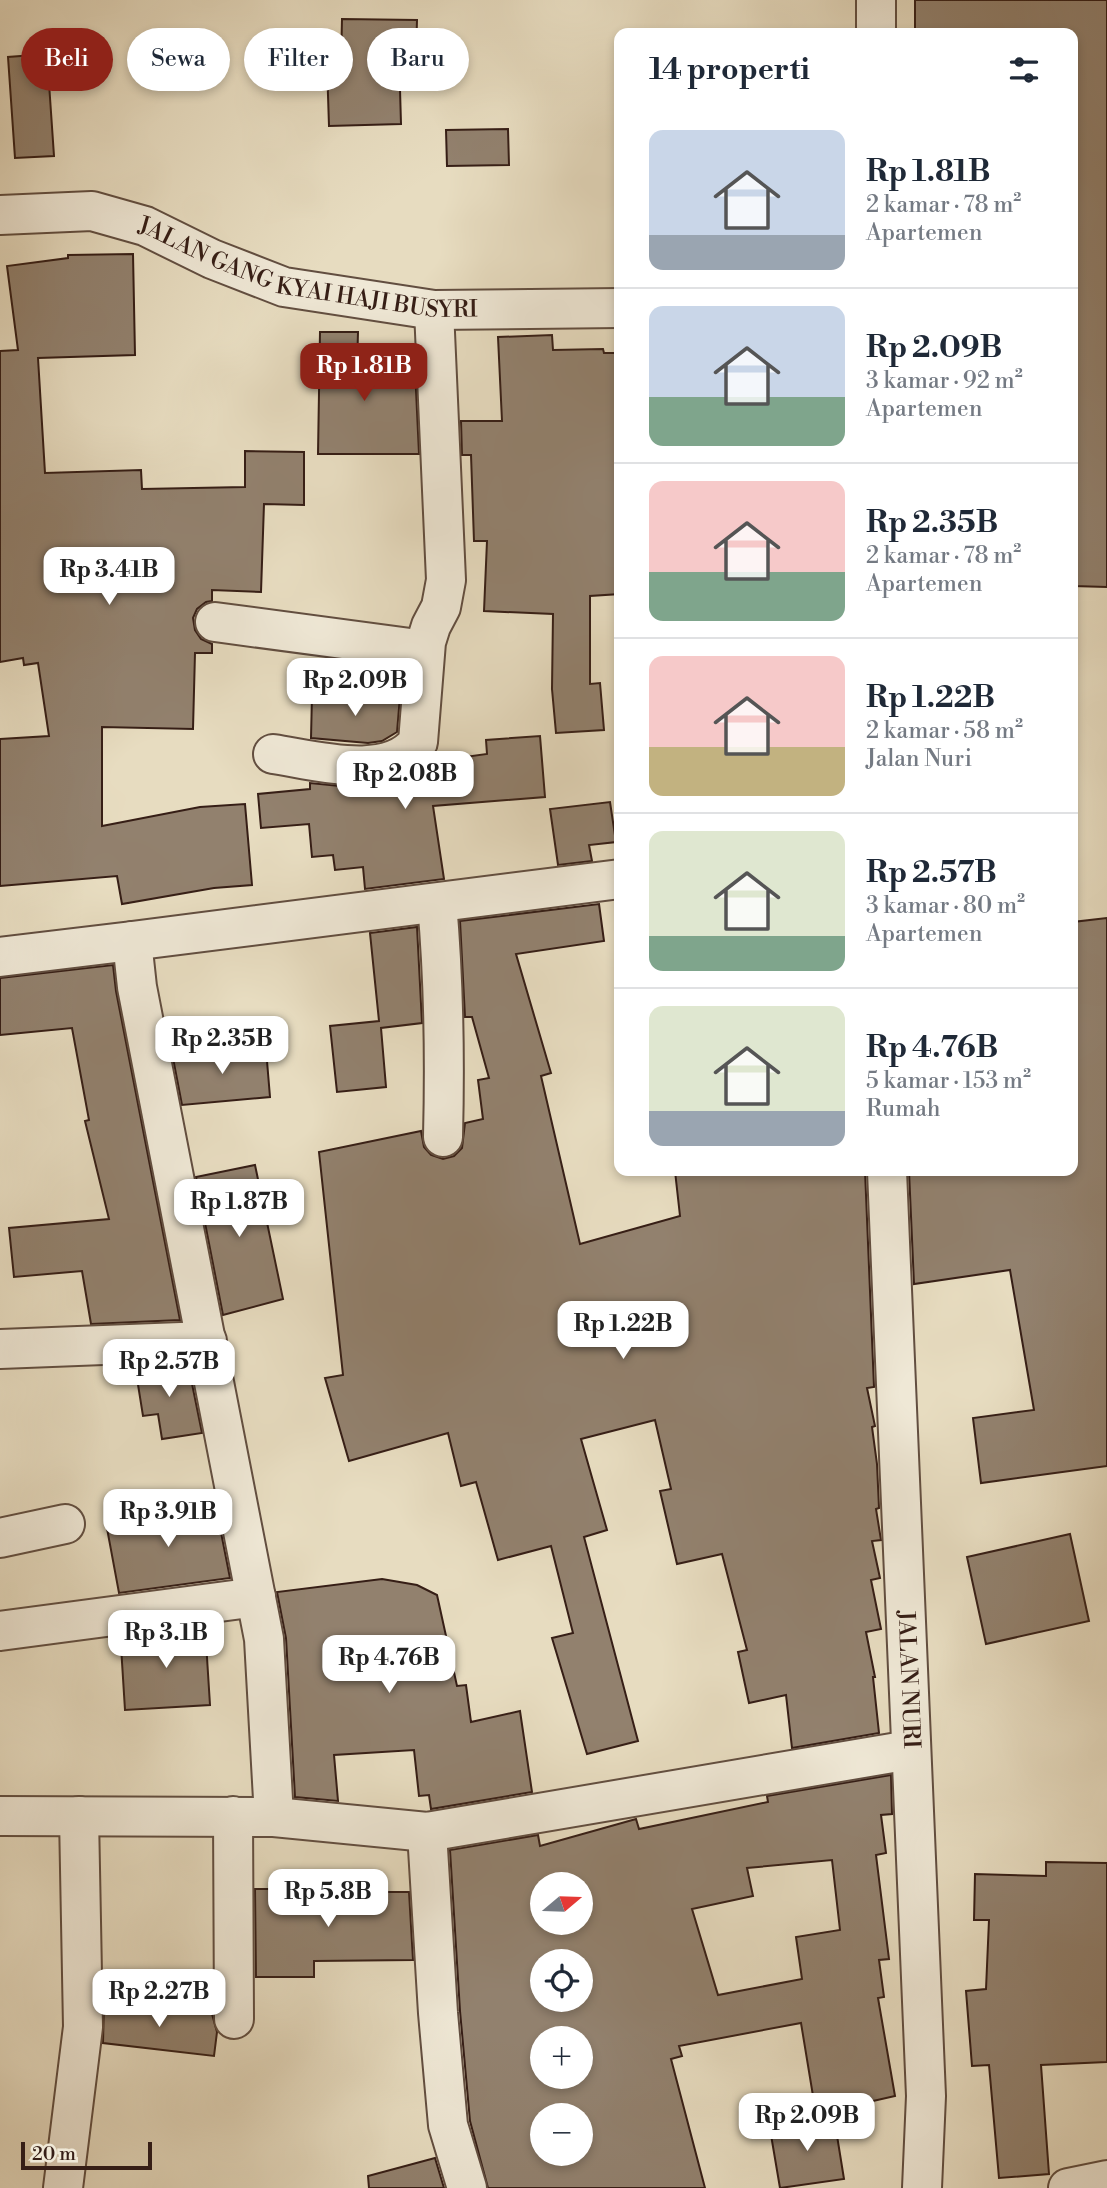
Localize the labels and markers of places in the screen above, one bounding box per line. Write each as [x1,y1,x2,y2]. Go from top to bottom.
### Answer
pin: Rp 1.81B [292,344,436,403]
pin: Rp 3.41B [37,548,181,607]
pin: Rp 2.09B [283,658,427,718]
pin: Rp 2.08B [333,752,477,811]
pin: Rp 2.35B [150,1016,294,1076]
pin: Rp 1.87B [167,1180,311,1239]
pin: Rp 1.22B [551,1302,695,1361]
pin: Rp 2.57B [97,1340,241,1399]
pin: Rp 3.91B [96,1490,240,1549]
pin: Rp 3.1B [101,1610,231,1670]
pin: Rp 4.76B [317,1636,461,1695]
pin: Rp 5.8B [263,1870,393,1929]
pin: Rp 2.27B [87,1969,231,2029]
pin: Rp 2.09B [735,2094,879,2153]

